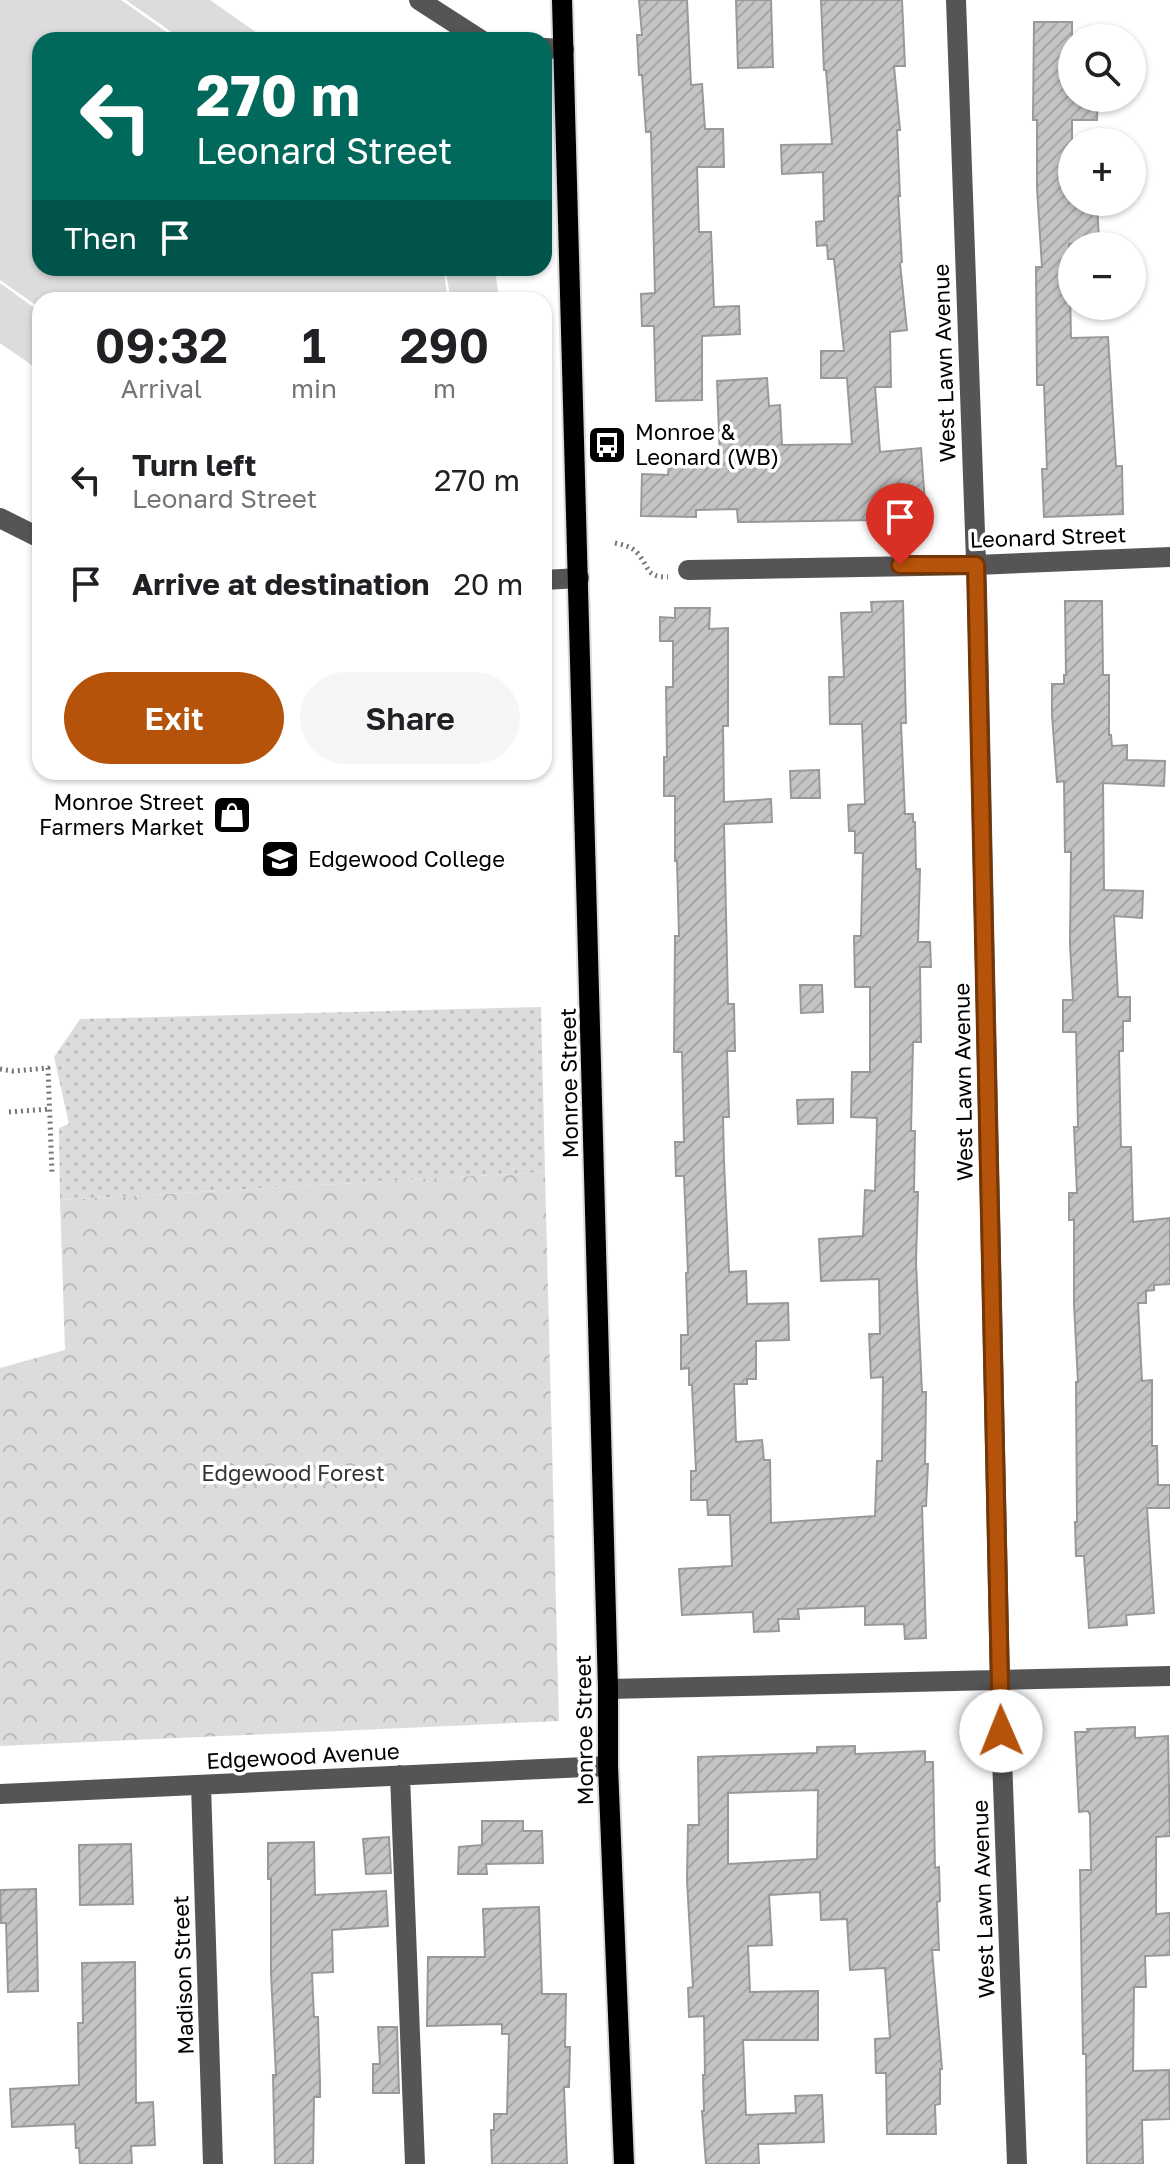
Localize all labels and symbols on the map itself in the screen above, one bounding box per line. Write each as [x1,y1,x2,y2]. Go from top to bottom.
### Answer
street label: West Lawn Avenue [927,263,960,463]
place label: Monroe & Leonard (WB) [635,418,779,470]
bus stop icon: Monroe & Leonard (WB) [586,424,628,466]
pin [866,483,934,565]
street label: Leonard Street [969,520,1127,553]
place label: Monroe Street Farmers Market [39,788,204,840]
shop icon: Monroe Street Farmers Market [211,794,253,836]
school or university icon: Edgewood College [259,838,301,880]
place label: Edgewood College [308,845,505,872]
street label: West Lawn Avenue [947,983,978,1181]
street label: Monroe Street [554,1007,583,1159]
park label: Edgewood Forest [201,1459,385,1486]
street label: Monroe Street [569,1654,598,1806]
position arrow [959,1689,1043,1773]
street label: Edgewood Avenue [206,1737,400,1774]
street label: West Lawn Avenue [966,1799,999,1999]
street label: Madison Street [166,1895,199,2055]

